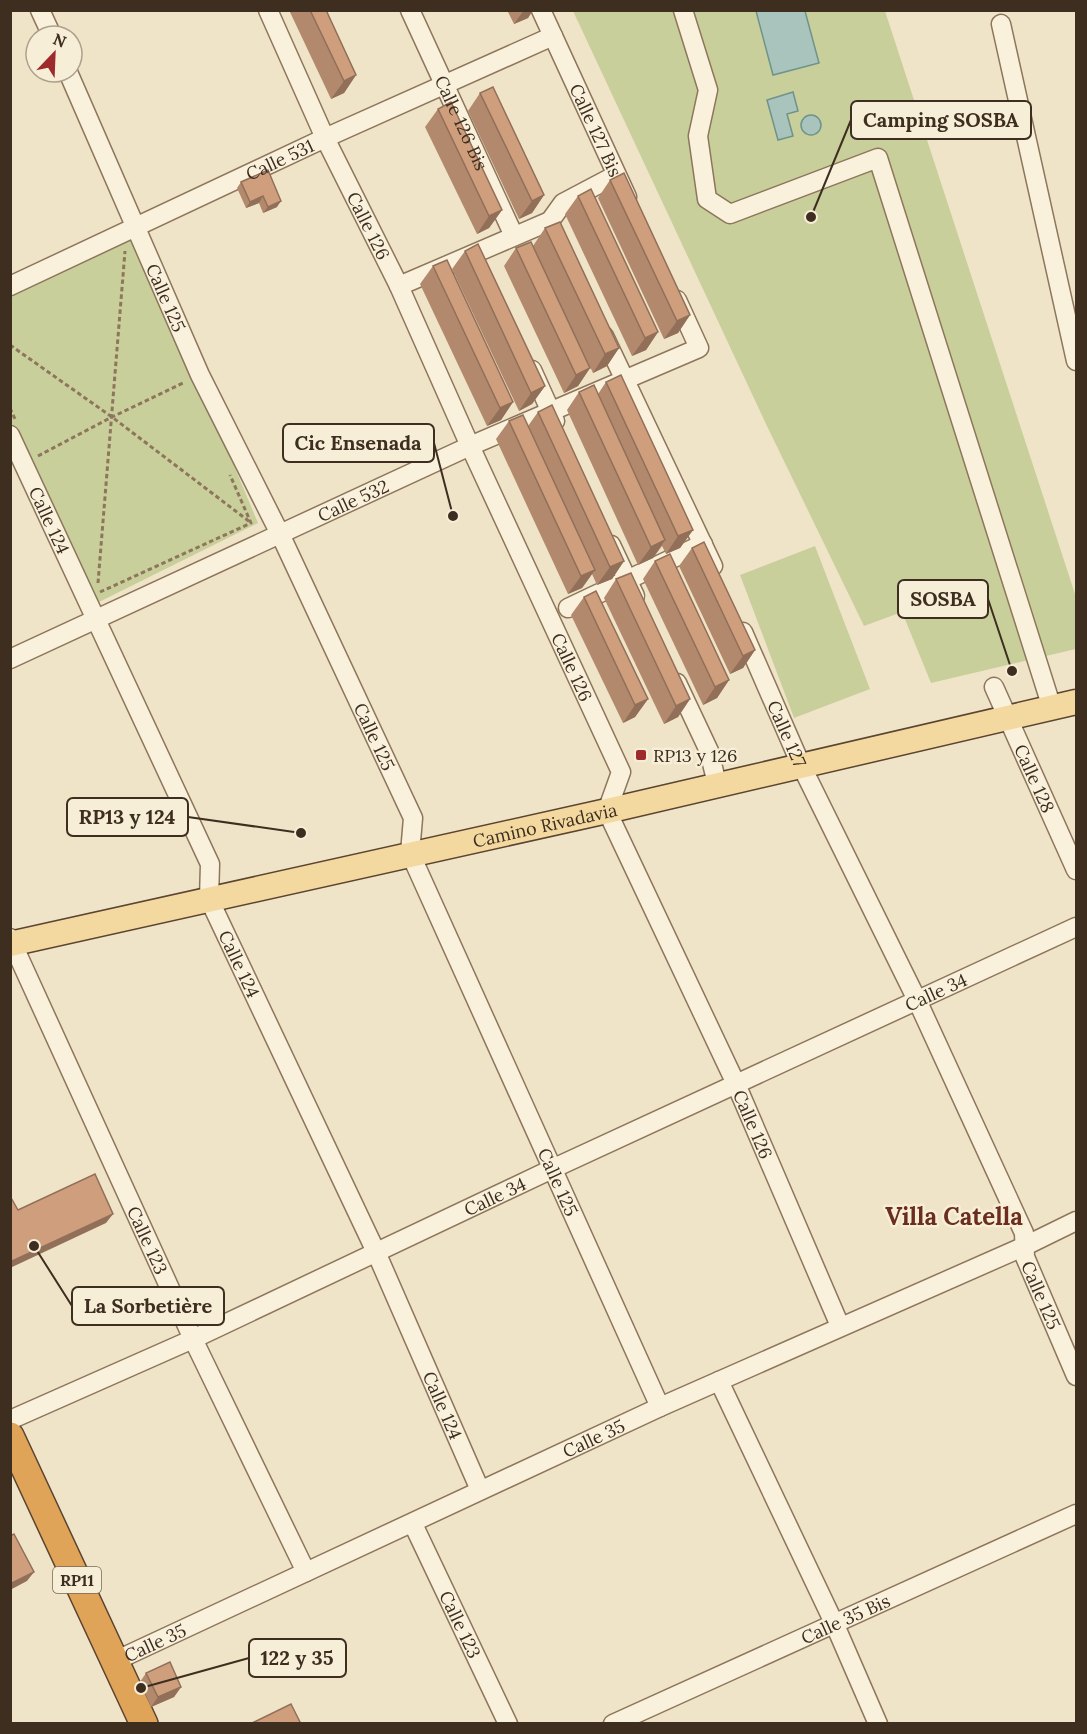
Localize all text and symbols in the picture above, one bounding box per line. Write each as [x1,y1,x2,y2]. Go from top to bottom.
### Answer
north arrow [24,24,84,84]
text: N [50,29,69,52]
street label: Calle 126 Bis [430,71,494,174]
street label: Calle 127 Bis [565,80,627,180]
callout: Camping SOSBA [851,101,1031,139]
text: Camping SOSBA [863,107,1020,132]
street label: Calle 531 [242,133,317,185]
street label: Calle 126 [342,188,395,263]
street label: Calle 125 [141,260,191,335]
callout: Cic Ensenada [283,424,434,462]
text: Cic Ensenada [294,430,422,455]
street label: Calle 532 [314,474,392,527]
street label: Calle 124 [24,483,75,558]
callout: SOSBA [898,580,988,618]
text: SOSBA [910,586,976,611]
street label: Calle 126 [547,629,598,705]
street label: Calle 127 [763,697,812,771]
street label: Calle 125 [349,699,401,774]
street label: Calle 128 [1010,740,1060,816]
place label: RP13 y 126 [653,744,737,767]
marker: RP13 y 126 [634,748,648,762]
callout: RP13 y 124 [67,798,188,836]
street label: Camino Rivadavia [471,798,619,852]
text: RP13 y 124 [78,804,176,829]
street label: Calle 124 [214,926,265,1001]
street label: Calle 34 [901,967,971,1016]
street label: Calle 126 [728,1086,778,1162]
street label: Calle 125 [533,1144,584,1220]
street label: Calle 34 [460,1171,530,1221]
district label: Villa Catella [885,1201,1023,1232]
street label: Calle 123 [122,1202,173,1278]
street label: Calle 125 [1017,1257,1066,1333]
callout: La Sorbetière [72,1287,224,1325]
text: La Sorbetière [84,1293,212,1318]
street label: Calle 124 [418,1368,468,1443]
street label: Calle 35 [559,1414,628,1462]
road number: RP11 [53,1567,101,1593]
street label: Calle 123 [435,1587,487,1662]
street label: Calle 35 Bis [797,1589,893,1649]
street label: Calle 35 [120,1618,190,1667]
callout: 122 y 35 [249,1639,346,1677]
text: 122 y 35 [261,1645,334,1670]

